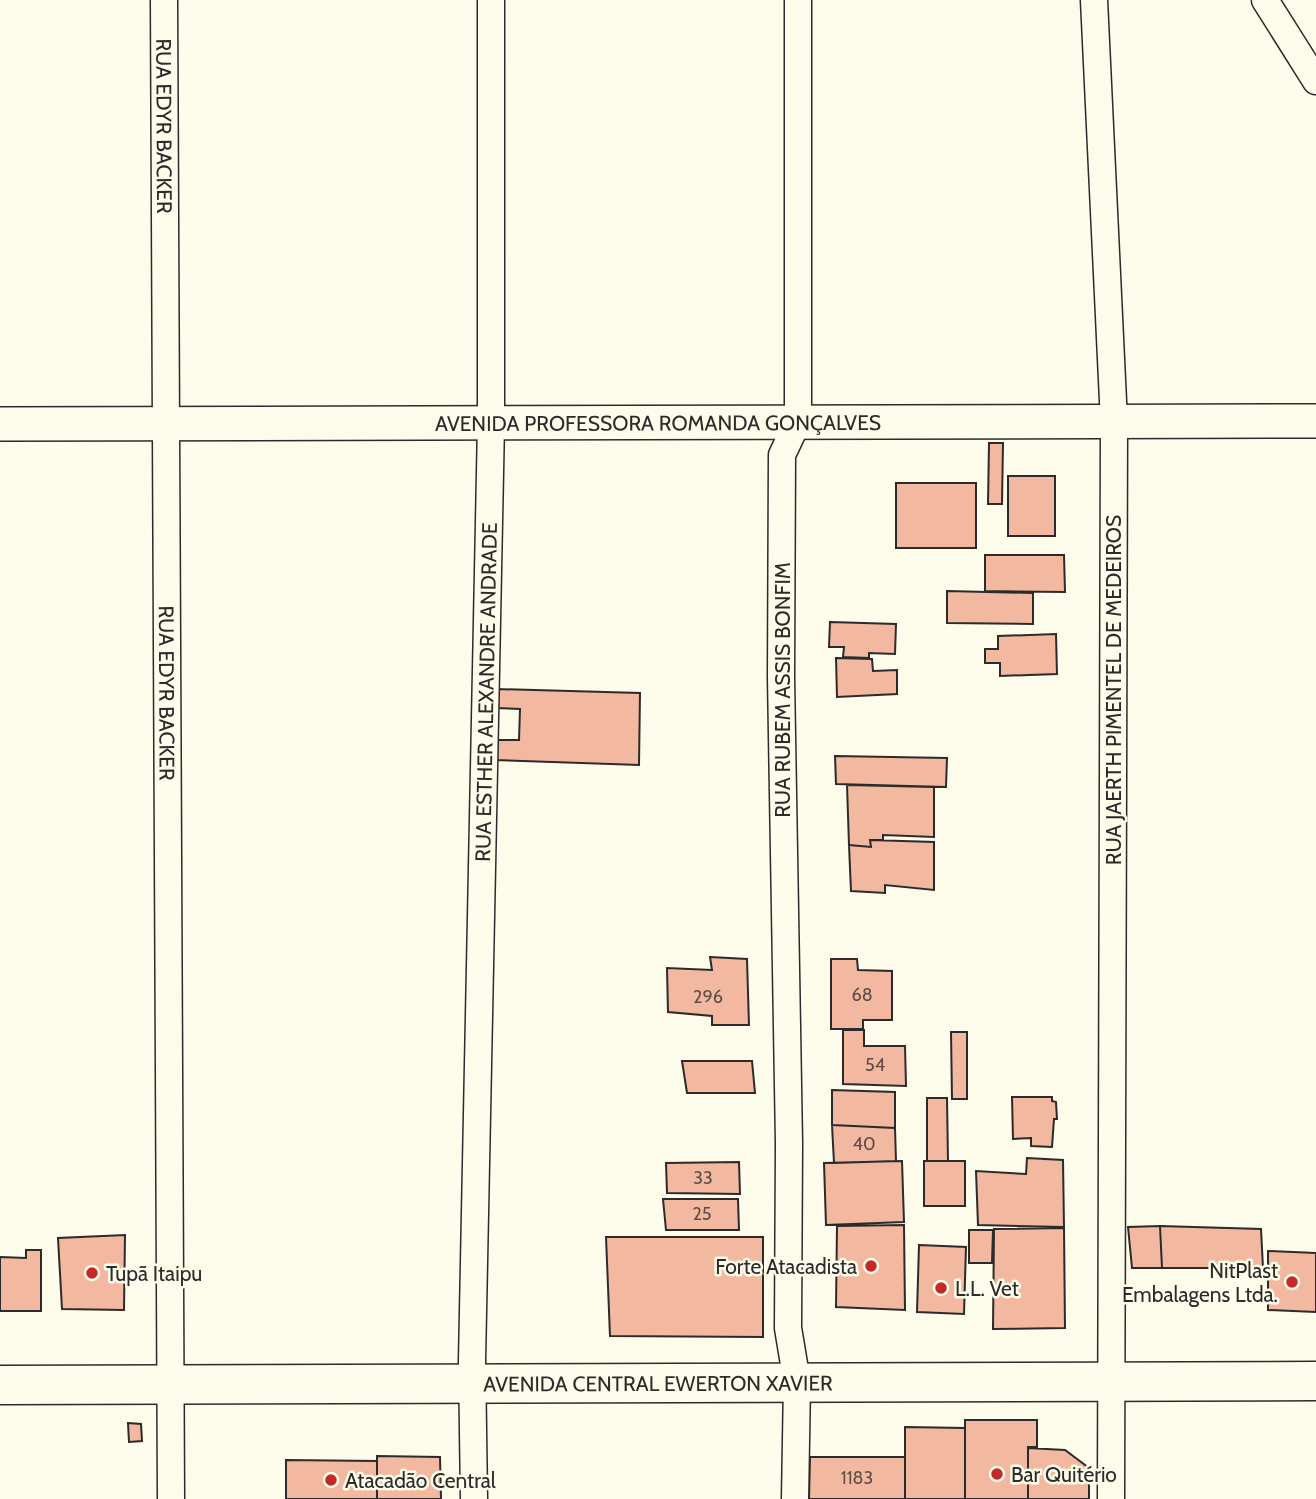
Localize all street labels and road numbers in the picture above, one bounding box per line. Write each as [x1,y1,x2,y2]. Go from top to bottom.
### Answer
street label: RUA EDYR BACKER [152,38,177,214]
street label: AVENIDA PROFESSORA ROMANDA GONÇALVES [435,409,881,436]
street label: RUA JAERTH PIMENTEL DE MEDEIROS [1101,515,1126,865]
street label: RUA ESTHER ALEXANDRE ANDRADE [470,522,501,862]
street label: RUA RUBEM ASSIS BONFIM [770,562,795,818]
street label: RUA EDYR BACKER [154,605,180,781]
street label: AVENIDA CENTRAL EWERTON XAVIER [483,1370,833,1396]

